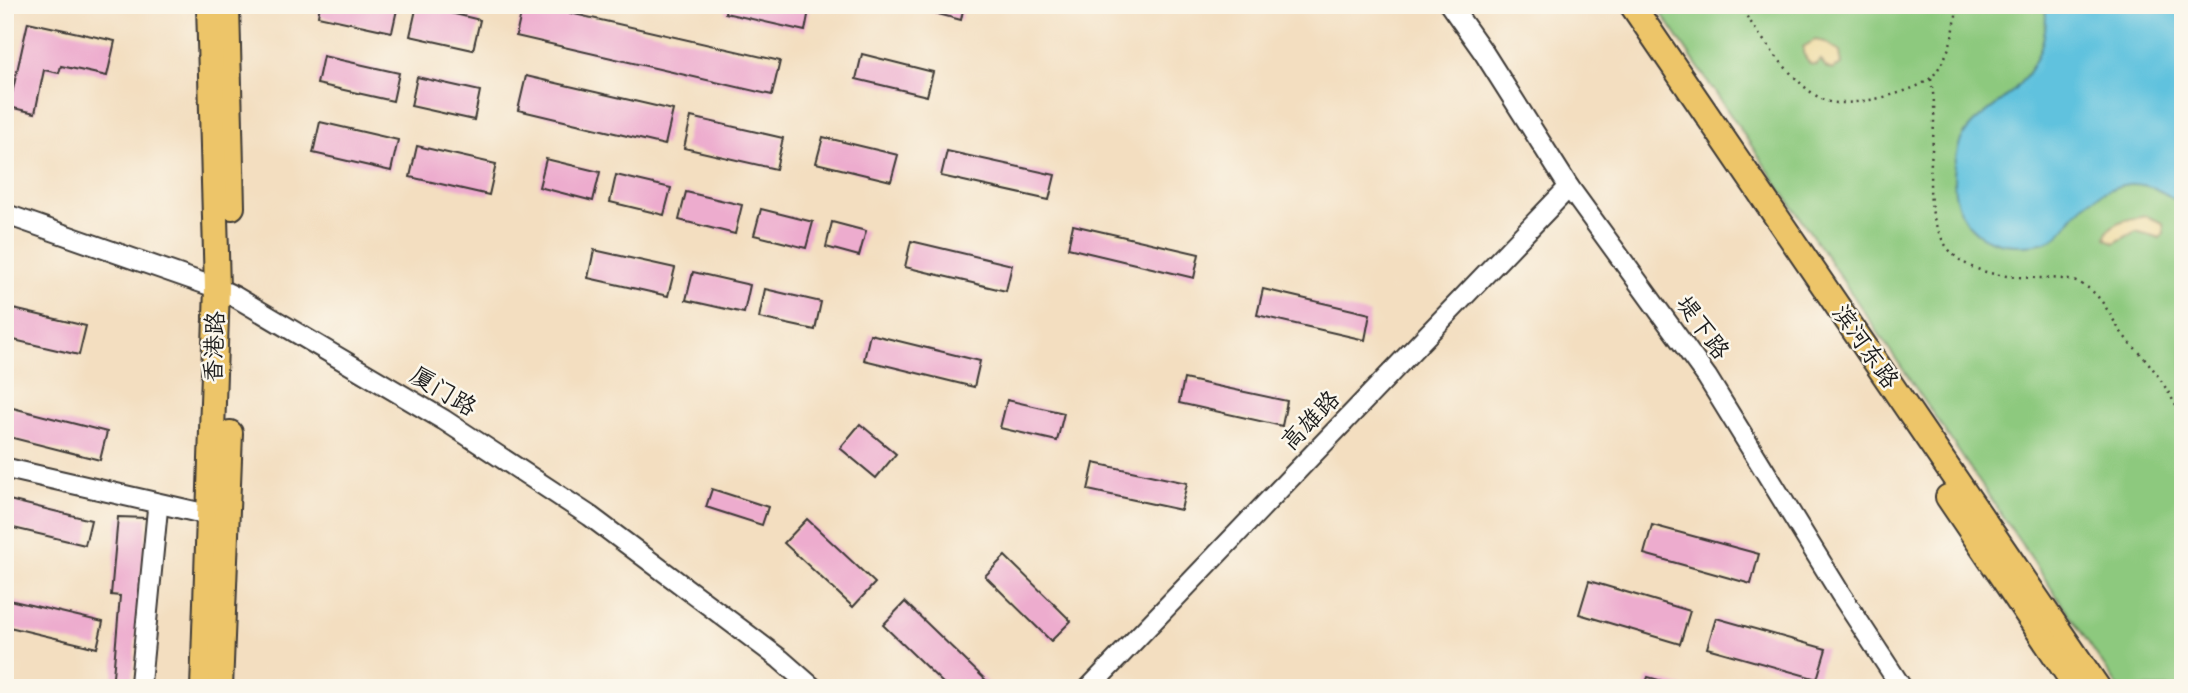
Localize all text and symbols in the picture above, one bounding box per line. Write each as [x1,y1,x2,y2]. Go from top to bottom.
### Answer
street label: 堤下路 [1667,289,1737,367]
street label: 滨河东路 [1824,298,1906,396]
street label: 香港路 [197,310,233,384]
street label: 厦门路 [403,359,483,425]
street label: 高雄路 [1274,383,1348,459]

